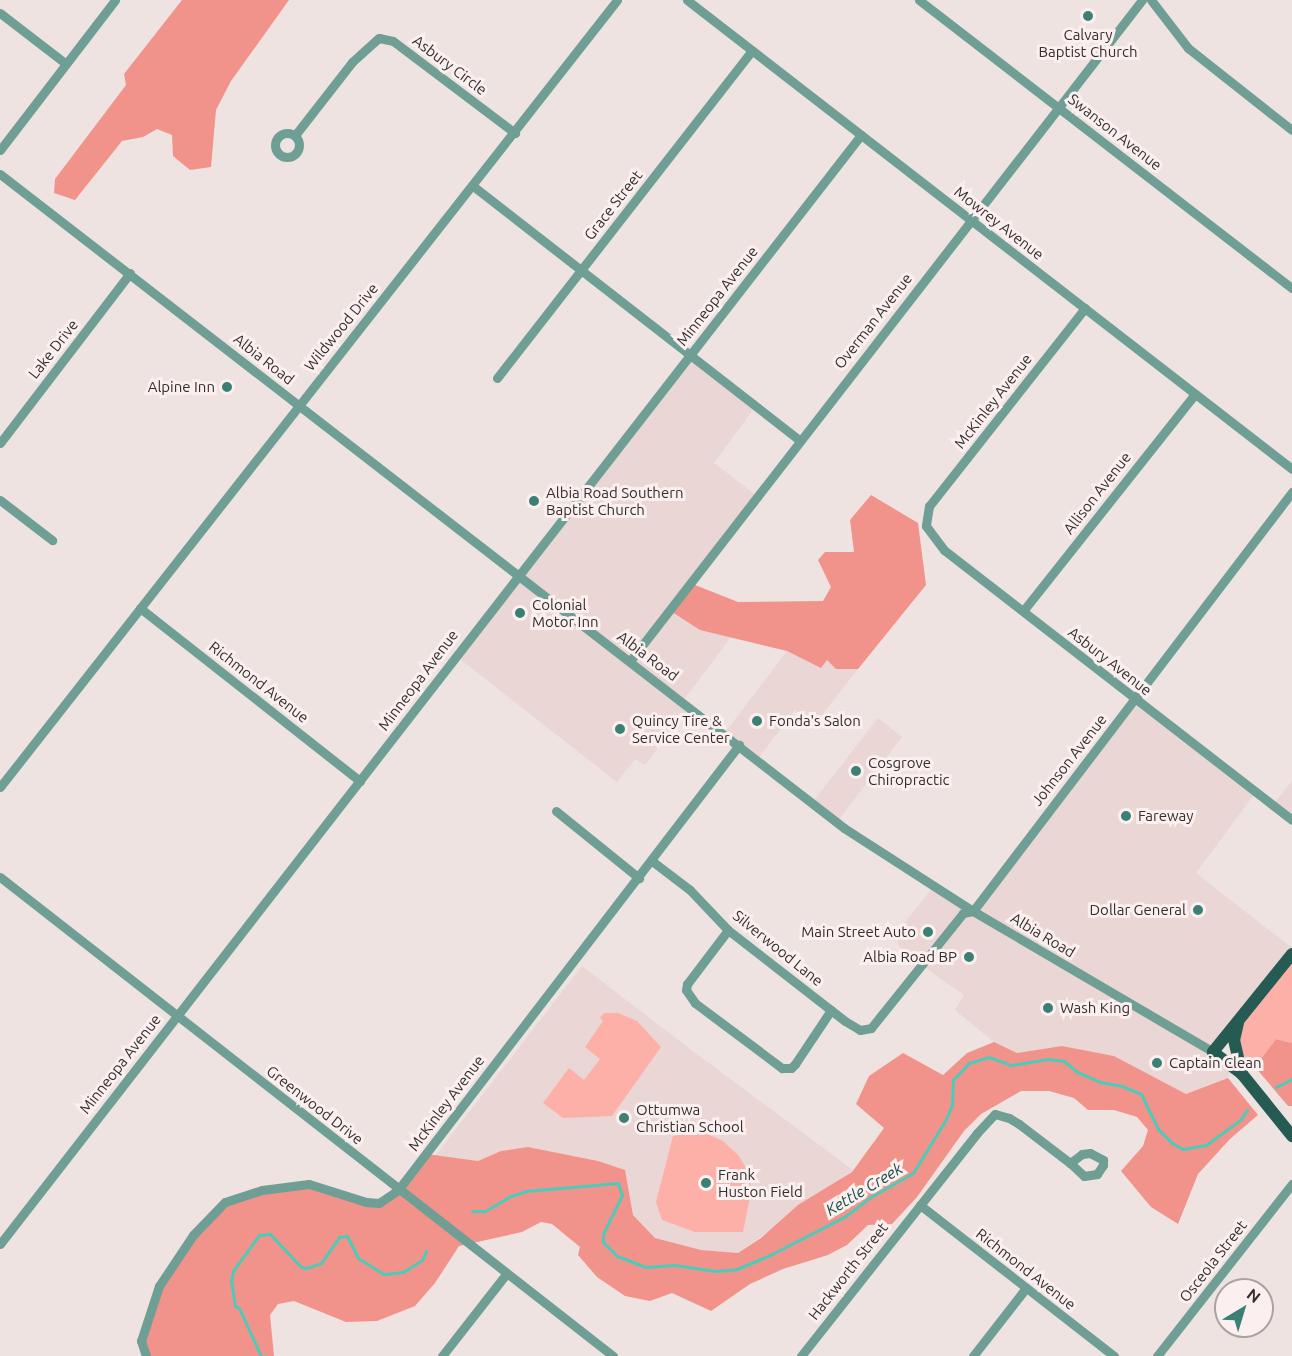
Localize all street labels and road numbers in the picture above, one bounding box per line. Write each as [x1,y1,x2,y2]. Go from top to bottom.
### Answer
street label: Asbury Circle [409,31,491,99]
street label: Swanson Avenue [1065,90,1165,174]
street label: Grace Street [580,166,646,244]
street label: Mowrey Avenue [951,182,1047,264]
street label: Minneopa Avenue [673,243,761,349]
street label: Overman Avenue [830,270,916,372]
street label: Wildwood Drive [300,280,382,374]
street label: Lake Drive [24,316,82,382]
street label: Albia Road [230,330,298,388]
street label: McKinley Avenue [950,350,1036,452]
street label: Allison Avenue [1059,448,1135,538]
street label: Asbury Avenue [1065,623,1155,699]
street label: Minneopa Avenue [374,626,462,734]
street label: Albia Road [614,627,682,685]
street label: Richmond Avenue [206,637,312,727]
street label: Johnson Avenue [1028,711,1110,809]
street label: Silverwood Lane [729,906,827,990]
street label: Albia Road [1008,909,1078,961]
street label: Minneopa Avenue [76,1011,164,1117]
street label: McKinley Avenue [404,1052,488,1154]
street label: Greenwood Drive [263,1062,367,1148]
street label: Osceola Street [1175,1216,1251,1306]
street label: Hackworth Street [804,1219,892,1323]
street label: Richmond Avenue [973,1224,1079,1314]

